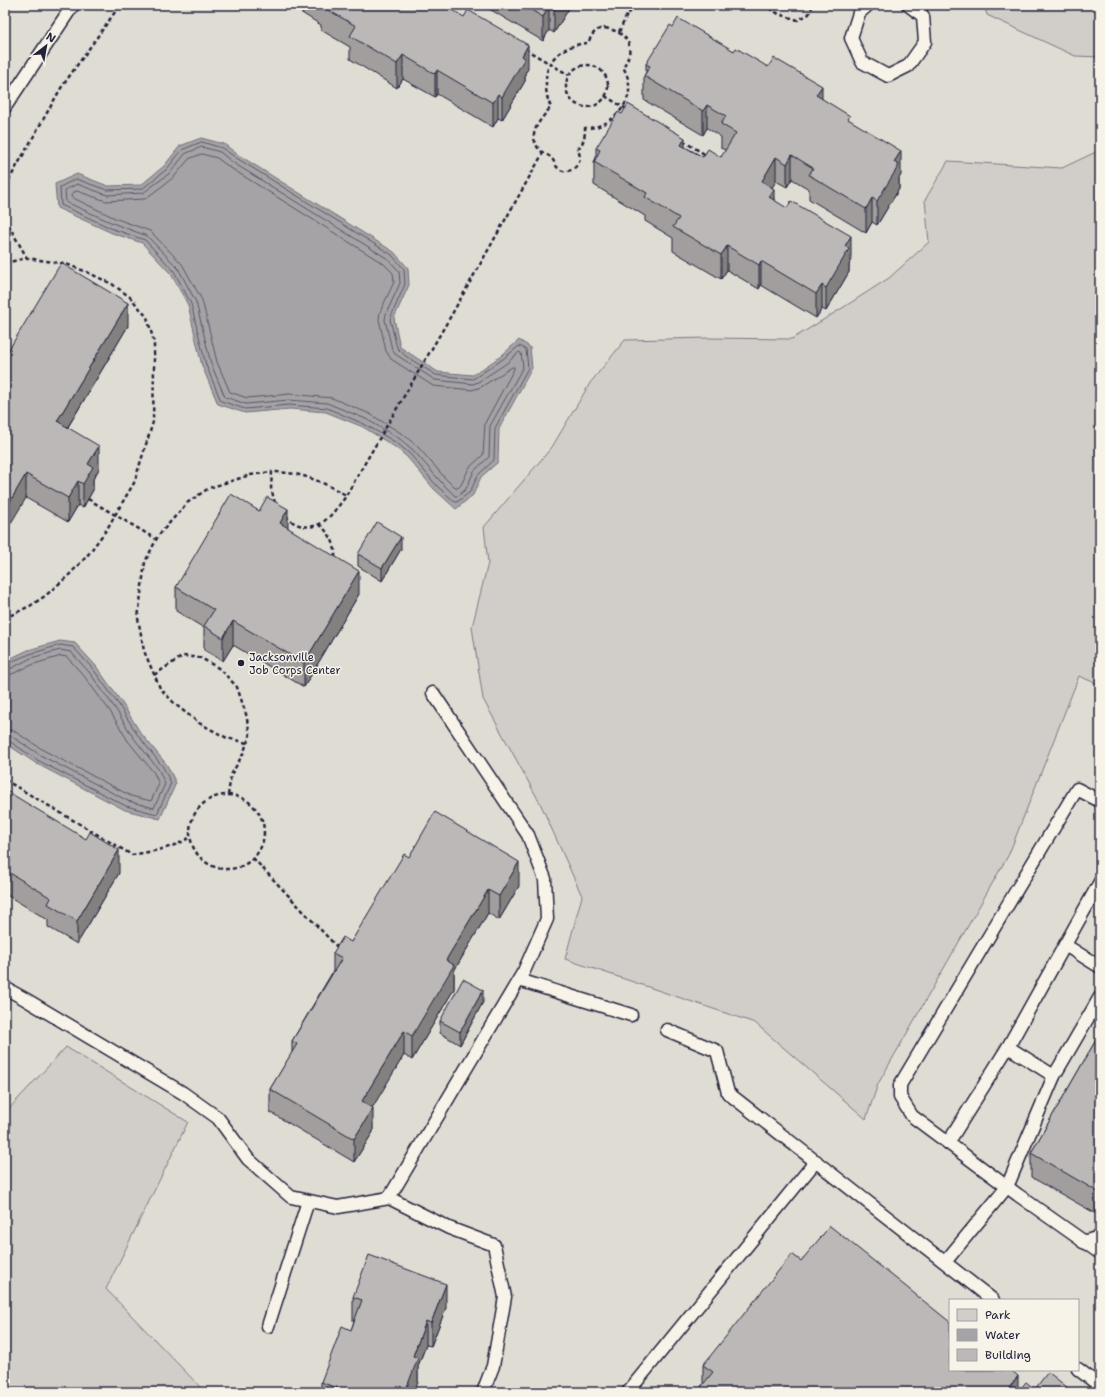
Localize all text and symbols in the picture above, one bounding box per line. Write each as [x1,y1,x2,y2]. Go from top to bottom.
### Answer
north arrow [26,26,66,66]
text: N [43,29,59,47]
place label: Jacksonville Job Corps Center [249,650,341,678]
marker: Jacksonville Job Corps Center [236,658,246,668]
legend [949,1299,1079,1371]
text: Park [985,1307,1011,1323]
text: Water [985,1327,1021,1343]
text: Building [985,1347,1031,1363]

